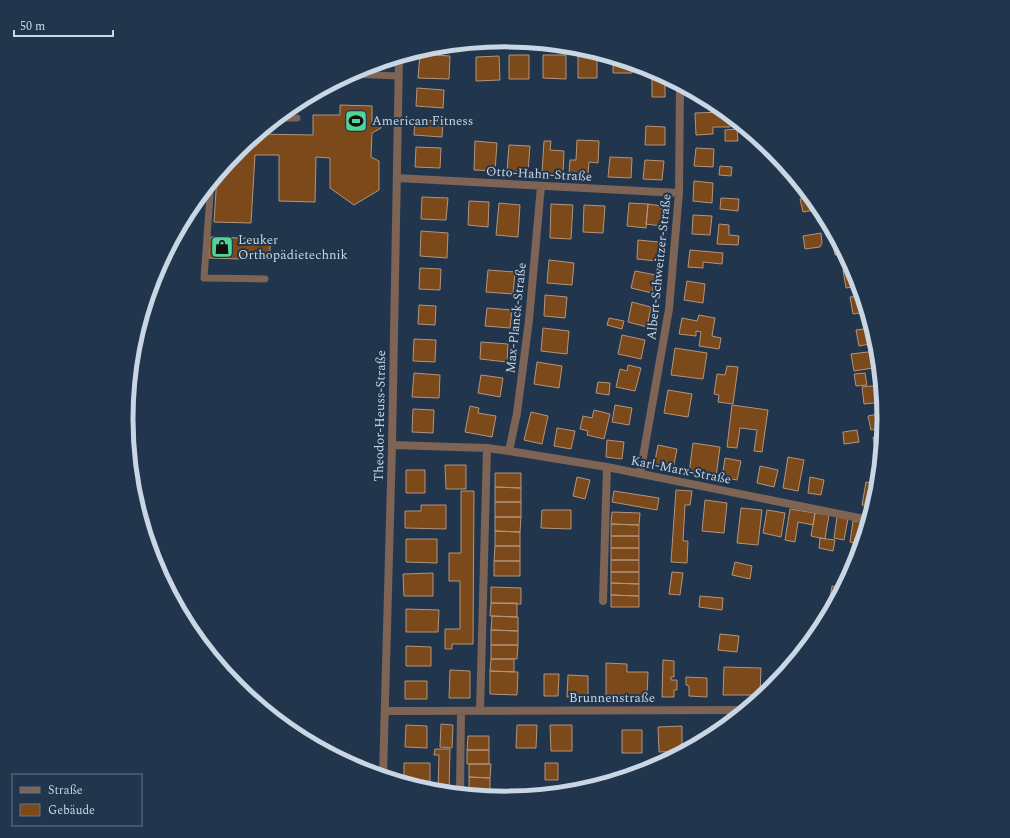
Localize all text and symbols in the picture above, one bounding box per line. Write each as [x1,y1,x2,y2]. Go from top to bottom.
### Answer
scale bar [14,12,113,38]
text: 50 m [20,17,45,36]
sports icon: American Fitness [343,108,369,134]
place label: American Fitness [372,111,473,131]
street label: Otto-Hahn-Straße [486,161,592,187]
street label: Albert-Schweitzer-Straße [641,193,677,341]
place label: Leuker Orthopädietechnik [238,230,348,265]
shop icon: Leuker Orthopädietechnik [209,234,235,260]
street label: Max-Planck-Straße [500,262,532,374]
street label: Theodor-Heuss-Straße [369,350,391,482]
street label: Karl-Marx-Straße [629,450,733,490]
street label: Brunnenstraße [569,688,655,708]
legend [12,774,142,826]
text: Straße [48,781,83,800]
text: Gebäude [48,801,95,820]

